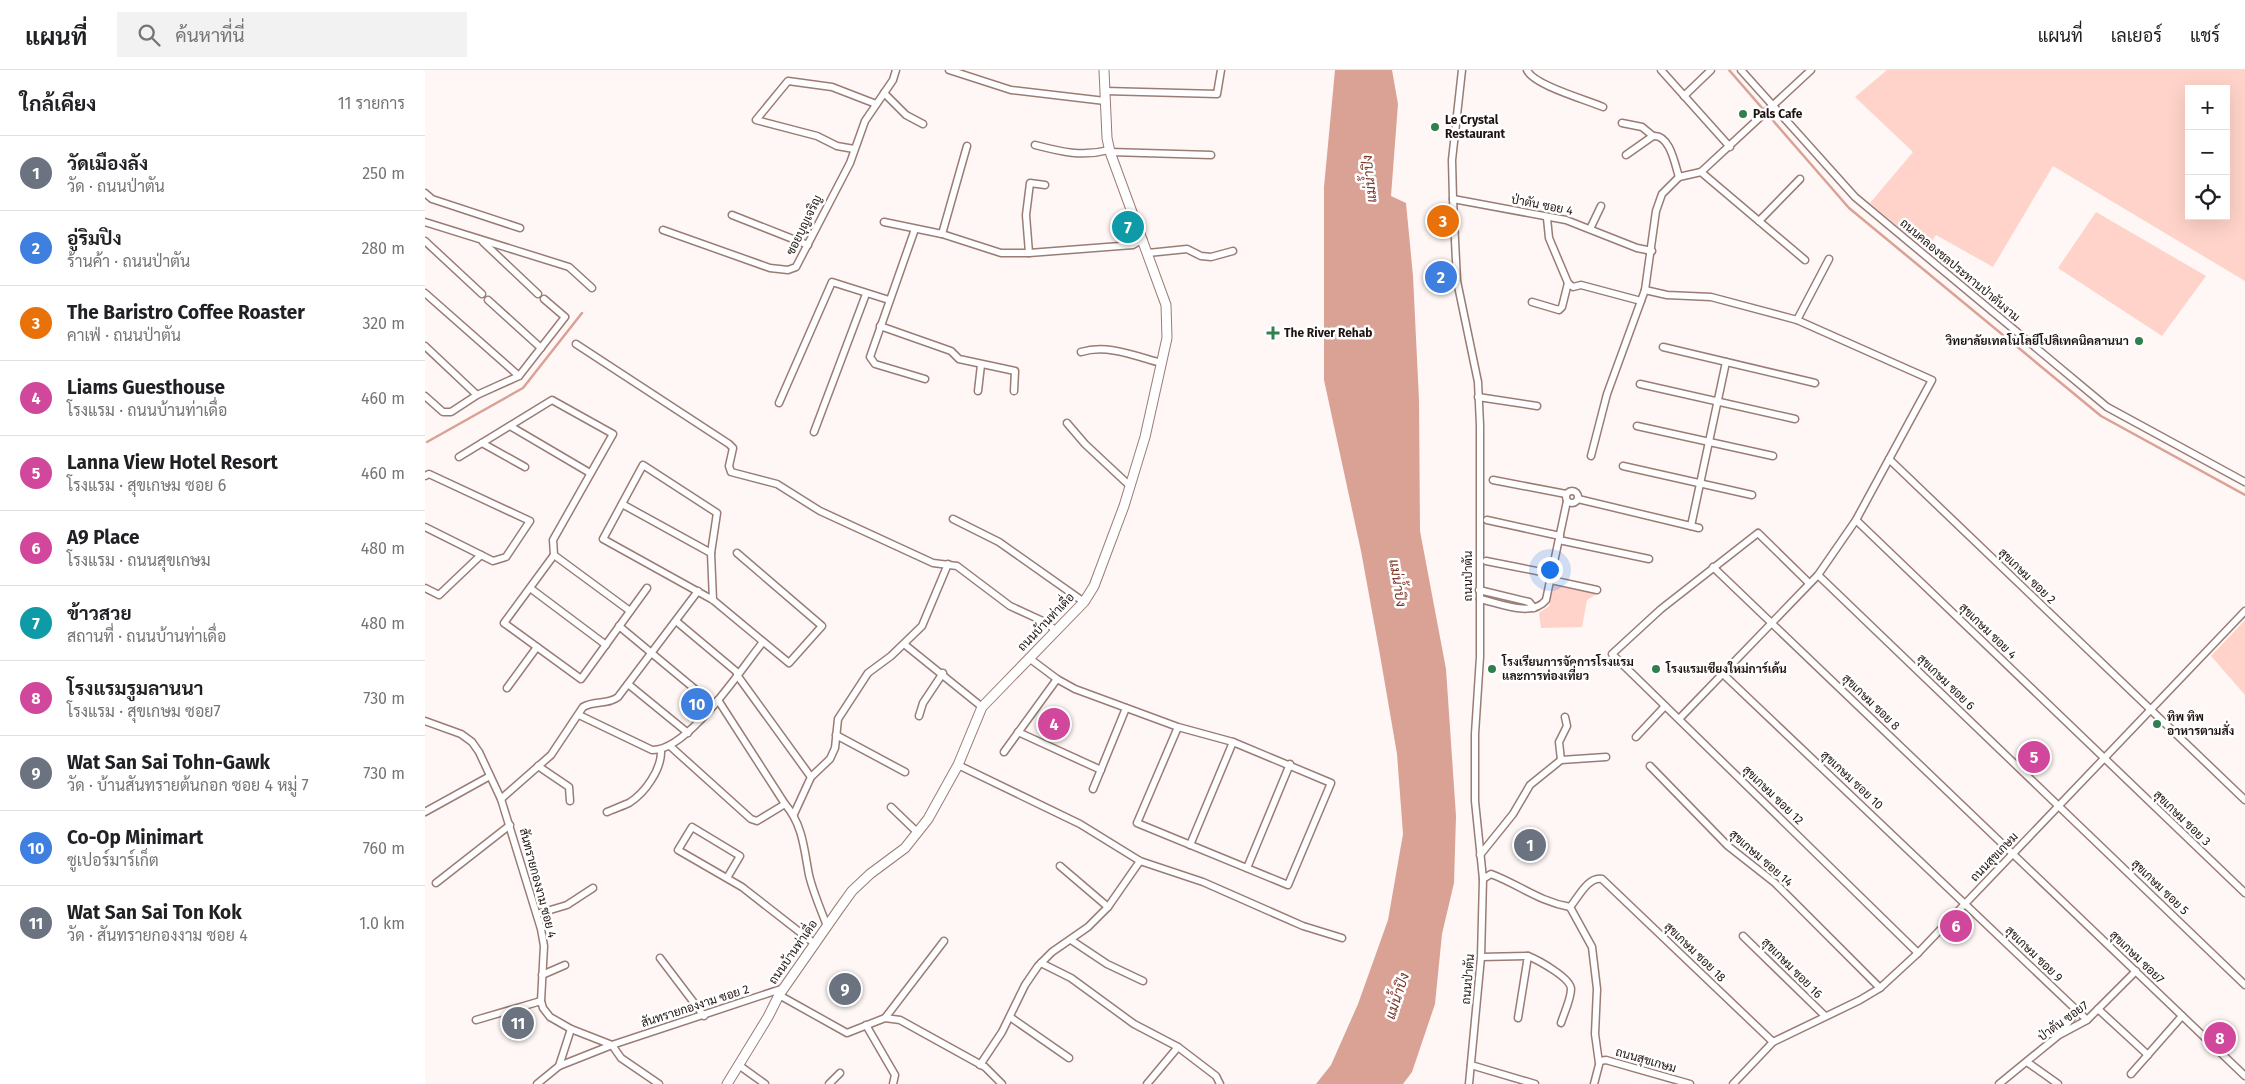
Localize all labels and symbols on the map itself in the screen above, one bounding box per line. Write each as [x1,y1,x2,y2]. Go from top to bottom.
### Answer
place label: Pals Cafe [1753,107,1803,121]
marker: Pals Cafe [1737,108,1749,120]
place label: Le Crystal Restaurant [1445,113,1505,141]
marker: Le Crystal Restaurant [1429,121,1441,133]
water label: แม่น้ำปิง [1355,154,1380,204]
street label: ป่าตัน ซอย 4 [1510,192,1575,218]
street label: ซอยบุญเจริญ [783,193,826,258]
pin: 3 [1427,202,1459,240]
pin: 7 [1112,208,1144,246]
street label: ถนนคลองชลประทานป่าตันงาม [1897,216,2023,324]
pin: 2 [1425,258,1457,296]
marker: The River Rehab [1266,326,1280,340]
place label: The River Rehab [1284,326,1373,340]
place label: วิทยาลัยเทคโนโลยีโปลิเทคนิคลานนา [1945,333,2129,348]
marker: วิทยาลัยเทคโนโลยีโปลิเทคนิคลานนา [2133,335,2145,347]
street label: สุขเกษม ซอย 2 [1994,545,2058,608]
street label: ถนนป่าตัน [1461,550,1475,601]
water label: แม่น้ำปิง [1385,557,1414,608]
your location [1537,557,1563,583]
street label: ถนนบ้านท่าเดื่อ [1012,587,1077,654]
street label: สุขเกษม ซอย 4 [1955,600,2020,664]
street label: สุขเกษม ซอย 6 [1913,651,1978,714]
place label: โรงเรียนการจัดการโรงแรม และการท่องเที่ยว [1501,654,1634,683]
place label: โรงแรมเชียงใหม่การ์เด้น [1665,661,1787,676]
marker: โรงเรียนการจัดการโรงแรม และการท่องเที่ยว [1486,663,1498,675]
marker: โรงแรมเชียงใหม่การ์เด้น [1650,663,1662,675]
street label: สุขเกษม ซอย 8 [1838,671,1903,735]
pin: 10 [681,685,713,723]
pin: 4 [1038,705,1070,743]
place label: ทิพ ทิพ อาหารตามสั่ง [2167,710,2235,738]
marker: ทิพ ทิพ อาหารตามสั่ง [2151,718,2163,730]
pin: 5 [2018,738,2050,776]
street label: สุขเกษม ซอย 10 [1817,748,1886,814]
street label: สุขเกษม ซอย 12 [1738,763,1806,829]
street label: สุขเกษม ซอย 3 [2149,787,2213,850]
pin: 1 [1514,826,1546,864]
street label: สันทรายกองงาม ซอย 4 [517,827,560,940]
street label: สุขเกษม ซอย 14 [1725,827,1796,891]
street label: ถนนสุขเกษม [1967,830,2022,886]
street label: สุขเกษม ซอย 5 [2127,856,2191,919]
pin: 6 [1940,907,1972,945]
street label: ถนนบ้านท่าเดื่อ [762,915,820,987]
street label: สุขเกษม ซอย 18 [1660,919,1729,986]
street label: สุขเกษม ซอย 9 [2001,923,2066,986]
street label: สุขเกษม ซอย7 [2106,928,2167,988]
street label: สุขเกษม ซอย 16 [1758,935,1825,1002]
street label: ถนนป่าตัน [1459,953,1477,1005]
water label: แม่น้ำปิง [1378,969,1413,1022]
pin: 9 [829,970,861,1008]
street label: สันทรายกองงาม ซอย 2 [639,982,751,1030]
street label: ป่าตัน ซอย7 [2035,998,2091,1044]
pin: 11 [502,1004,534,1042]
pin: 8 [2204,1019,2236,1057]
street label: ถนนสุขเกษม [1613,1045,1678,1077]

